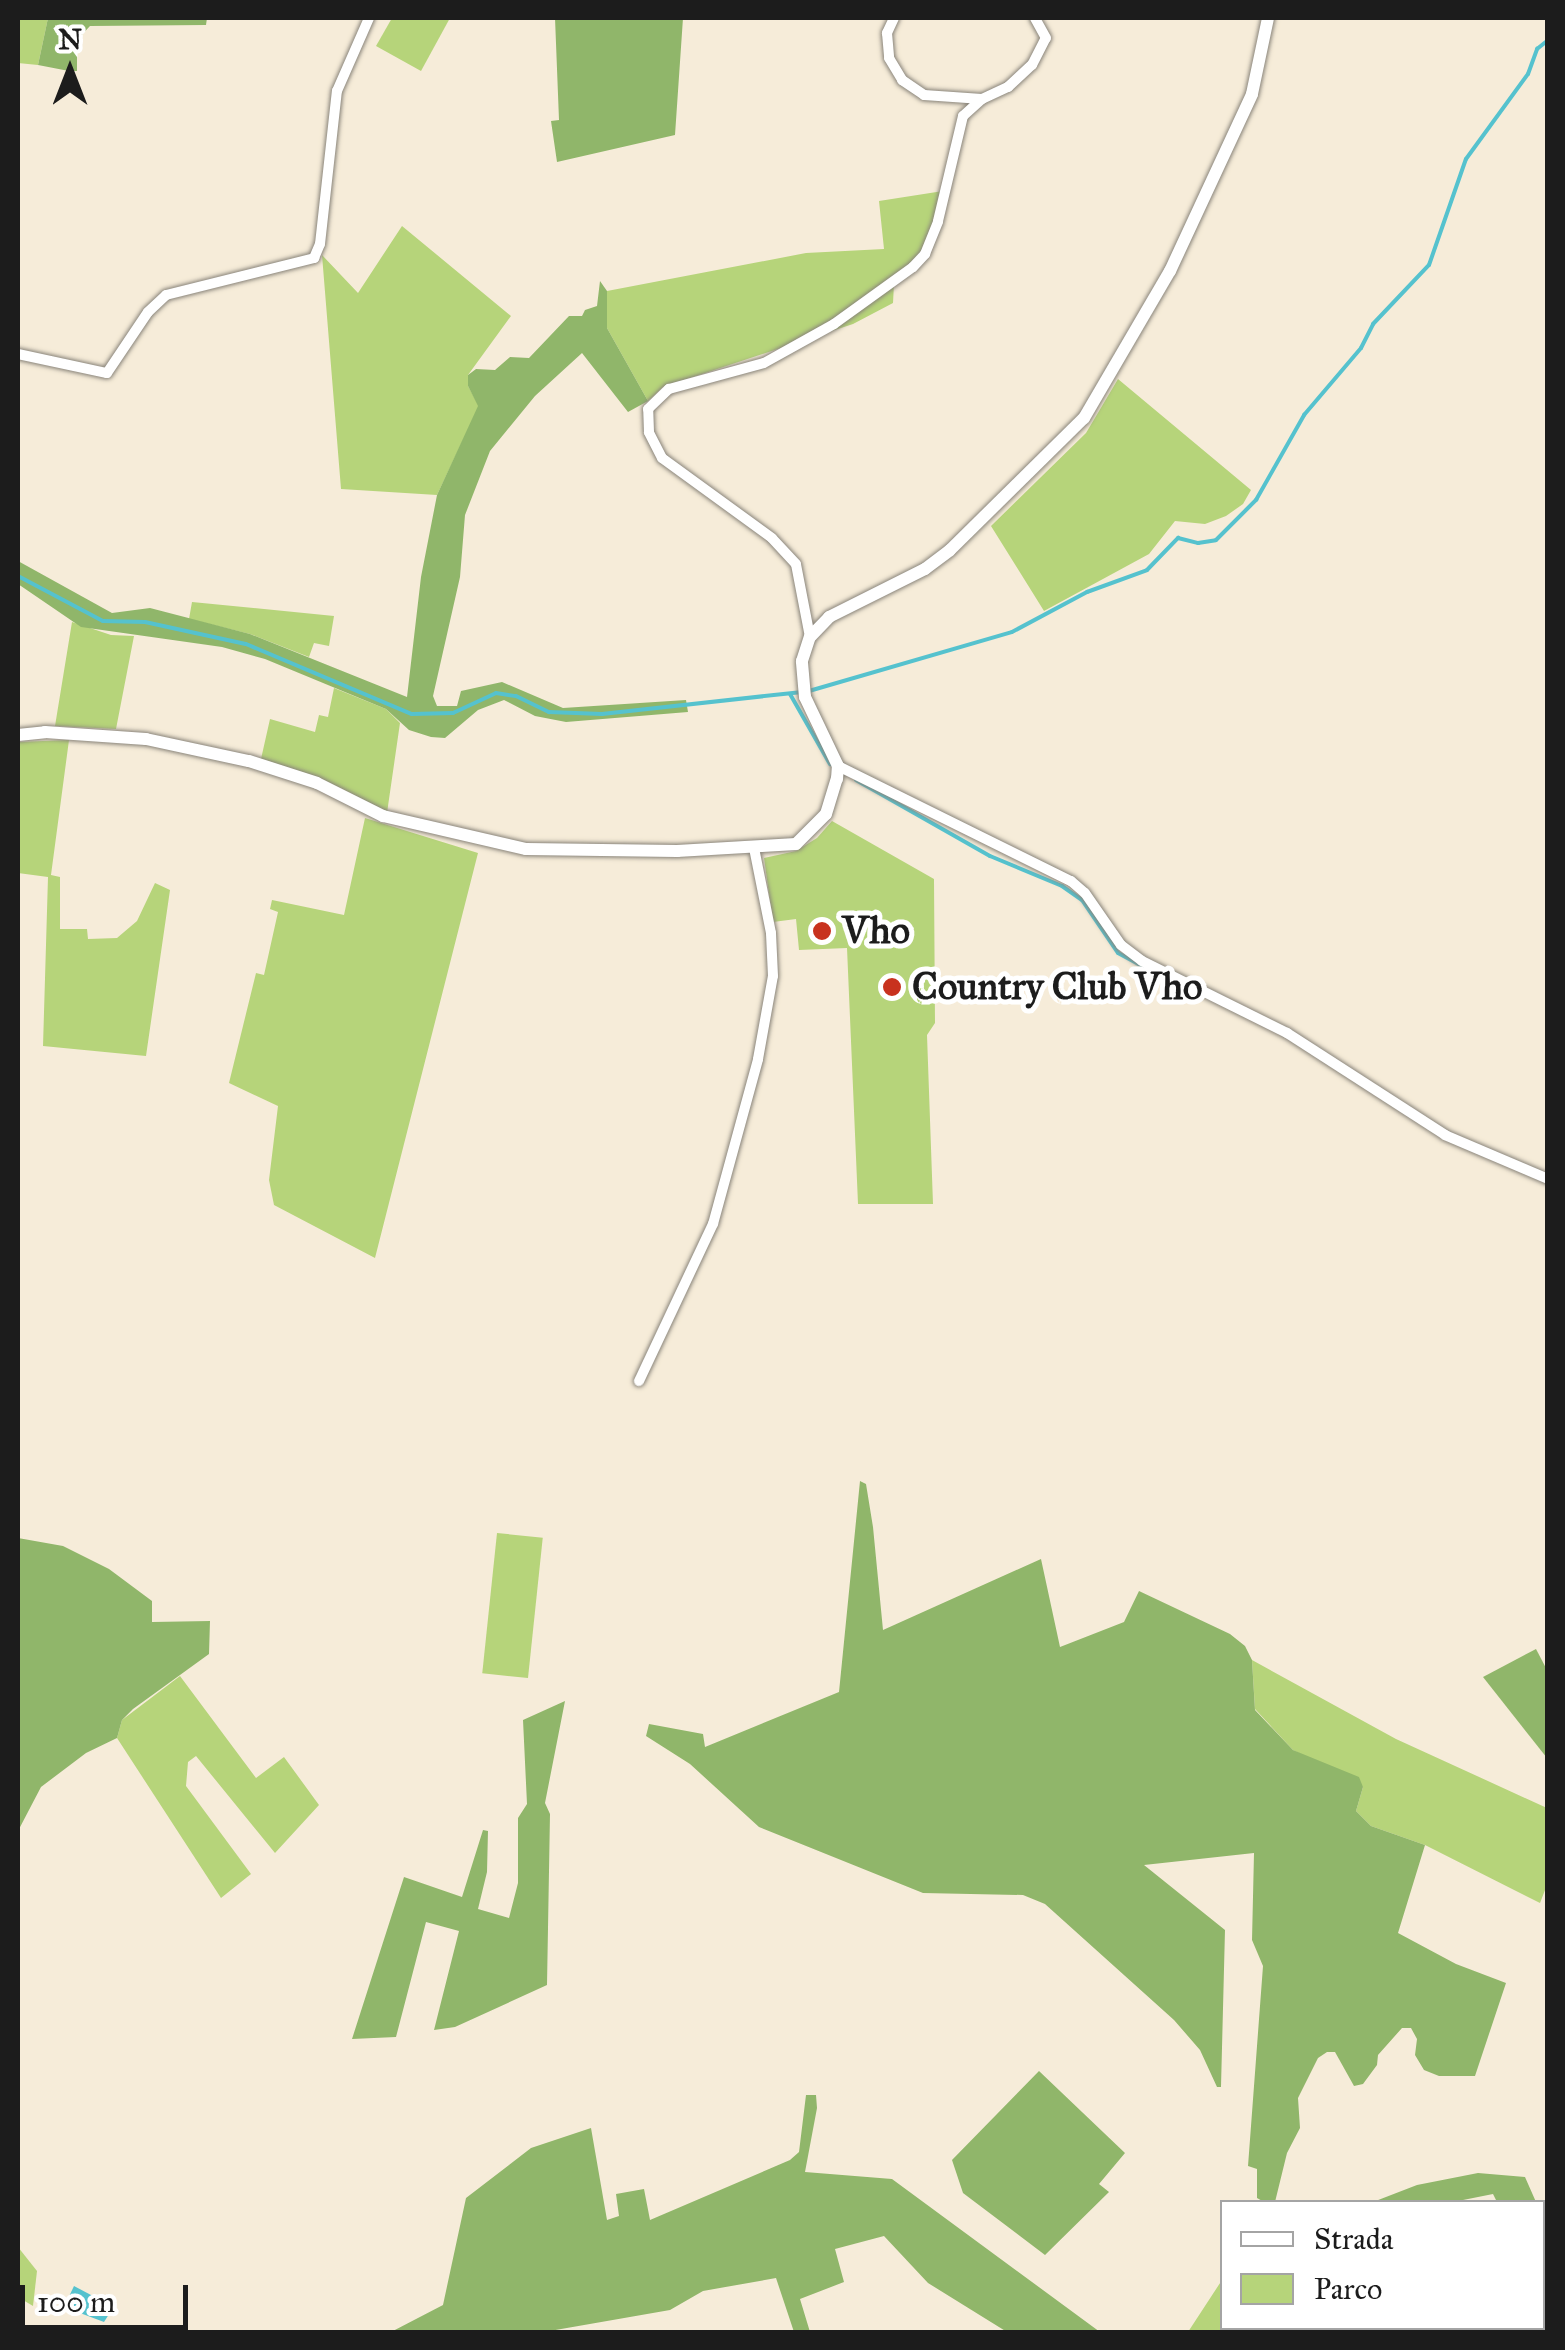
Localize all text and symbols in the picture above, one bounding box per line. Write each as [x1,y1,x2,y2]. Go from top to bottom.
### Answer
north arrow [20,20,120,120]
text: N [58,22,82,57]
place label: Vho [842,908,910,954]
marker: Vho [811,920,833,942]
place label: Country Club Vho [912,964,1202,1010]
marker: Country Club Vho [881,976,903,998]
legend [1220,2200,1545,2330]
text: Strada [1314,2221,1394,2257]
scale bar [25,2265,192,2327]
text: Parco [1314,2271,1382,2307]
text: 100 m [37,2284,115,2320]

